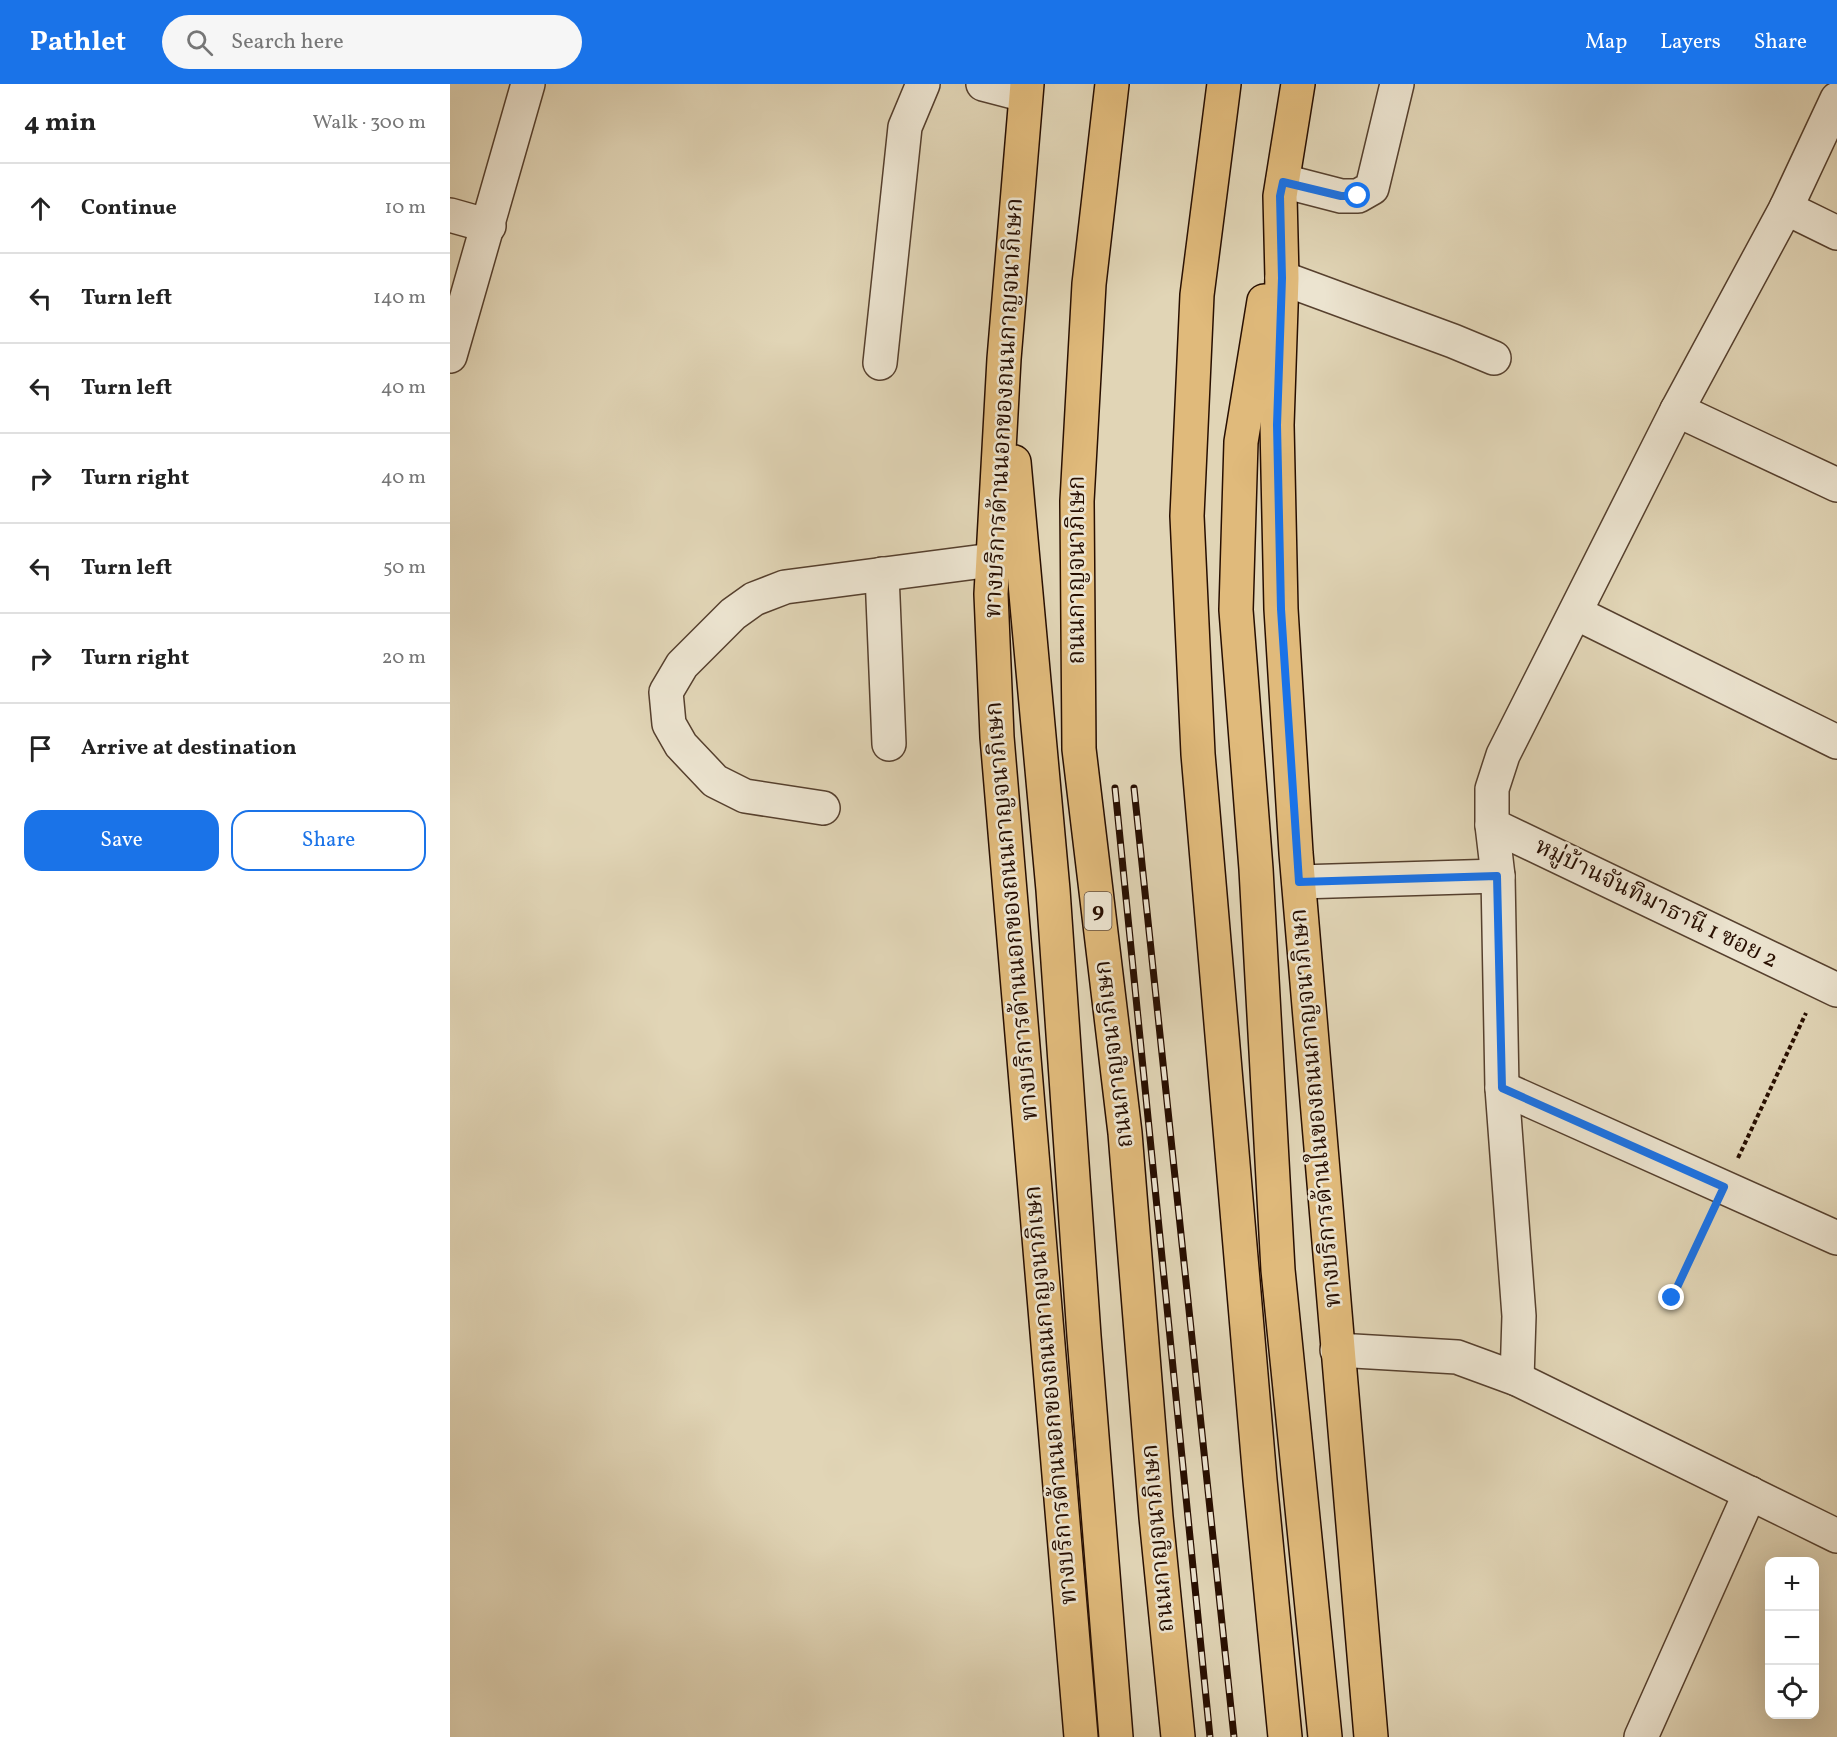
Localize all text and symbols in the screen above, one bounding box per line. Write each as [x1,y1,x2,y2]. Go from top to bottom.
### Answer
search box [162,15,582,69]
text: Pathlet [30,23,126,62]
icon: search [183,26,216,59]
text: Search here [231,27,344,58]
text: Map [1585,28,1627,57]
text: Layers [1660,28,1721,57]
text: Share [1754,28,1807,57]
text: 4 min [24,105,96,141]
text: Walk · 300 m [313,109,426,137]
route start [1344,182,1370,208]
icon: ahead [24,192,57,225]
text: Continue [81,193,177,224]
text: 10 m [385,194,426,222]
street label: ทางบริการด้านนอกของถนนกาญจนาภิเษก [977,197,1033,619]
icon: left [24,282,57,315]
text: Turn left [81,283,172,314]
text: 140 m [373,284,426,312]
icon: left [24,372,57,405]
text: Turn left [81,373,172,404]
text: 40 m [381,374,426,402]
icon: right [24,462,57,495]
text: Turn right [81,463,189,494]
text: 40 m [381,464,426,492]
street label: ถนนกาญจนาภิเษก [1061,475,1095,665]
icon: left [24,552,57,585]
text: Turn left [81,553,172,584]
text: 50 m [383,554,426,582]
icon: right [24,642,57,675]
text: Turn right [81,643,189,674]
text: 20 m [382,644,426,672]
street label: ทางบริการด้านนอกของถนนกาญจนาภิเษก [978,700,1048,1122]
icon: arrive [24,732,57,765]
text: Arrive at destination [81,733,297,764]
button: Save [24,810,219,871]
button: Share [231,810,426,871]
street label: หมู่บ้านจันทิมาธานี 1 ซอย 2 [1529,830,1783,978]
road number: 9 [1084,892,1112,930]
street label: ทางบริการด้านในของถนนกาญจนาภิเษก [1280,907,1351,1309]
street label: ถนนกาญจนาภิเษก [1087,958,1143,1150]
street label: ทางบริการด้านนอกของถนนกาญจนาภิเษก [1017,1184,1087,1606]
route end [1658,1284,1684,1310]
street label: ถนนกาญจนาภิเษก [1134,1442,1184,1634]
map controls [1765,1557,1819,1719]
button: + [1765,1557,1819,1611]
button: − [1765,1611,1819,1665]
button: locate [1765,1665,1819,1719]

